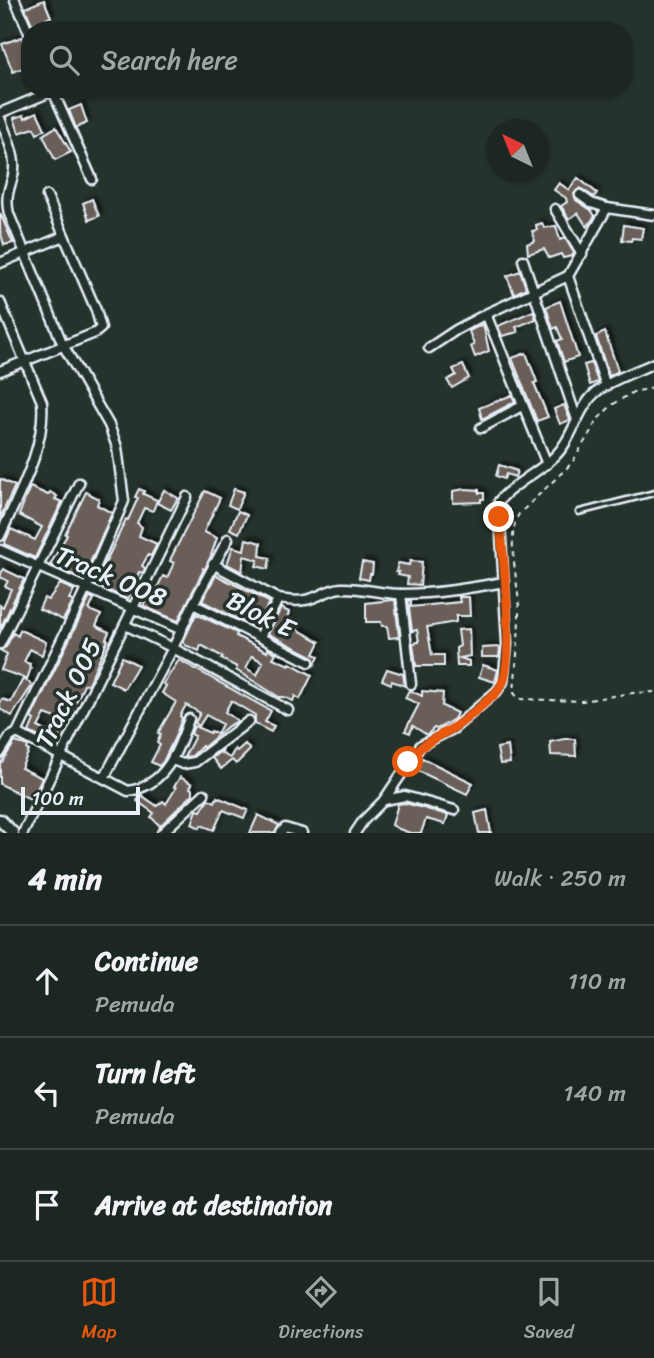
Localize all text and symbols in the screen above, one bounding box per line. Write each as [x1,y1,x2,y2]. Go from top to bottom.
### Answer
search box [21,21,633,98]
text: Search here [101,37,238,83]
icon: search [45,41,83,79]
north arrow [486,119,549,182]
route end [483,501,514,532]
street label: Track 008 [48,532,175,620]
street label: Blok E [218,577,305,652]
street label: Track 005 [21,630,115,756]
route start [392,746,423,777]
text: 100 m [32,782,84,815]
scale bar [21,784,140,816]
text: 4 min [28,852,102,906]
text: Walk · 250 m [494,858,626,899]
text: Continue [95,938,198,984]
text: 110 m [568,961,626,1002]
icon: ahead [28,962,66,1000]
text: Pemuda [95,984,174,1025]
text: Turn left [95,1050,195,1096]
text: 140 m [564,1073,626,1114]
icon: left [28,1074,66,1112]
text: Pemuda [95,1096,174,1137]
text: Arrive at destination [95,1182,332,1228]
icon: arrive [28,1186,66,1224]
tab: Map [80,1273,118,1348]
tab: Directions [278,1273,364,1348]
tab: Saved [524,1273,574,1348]

